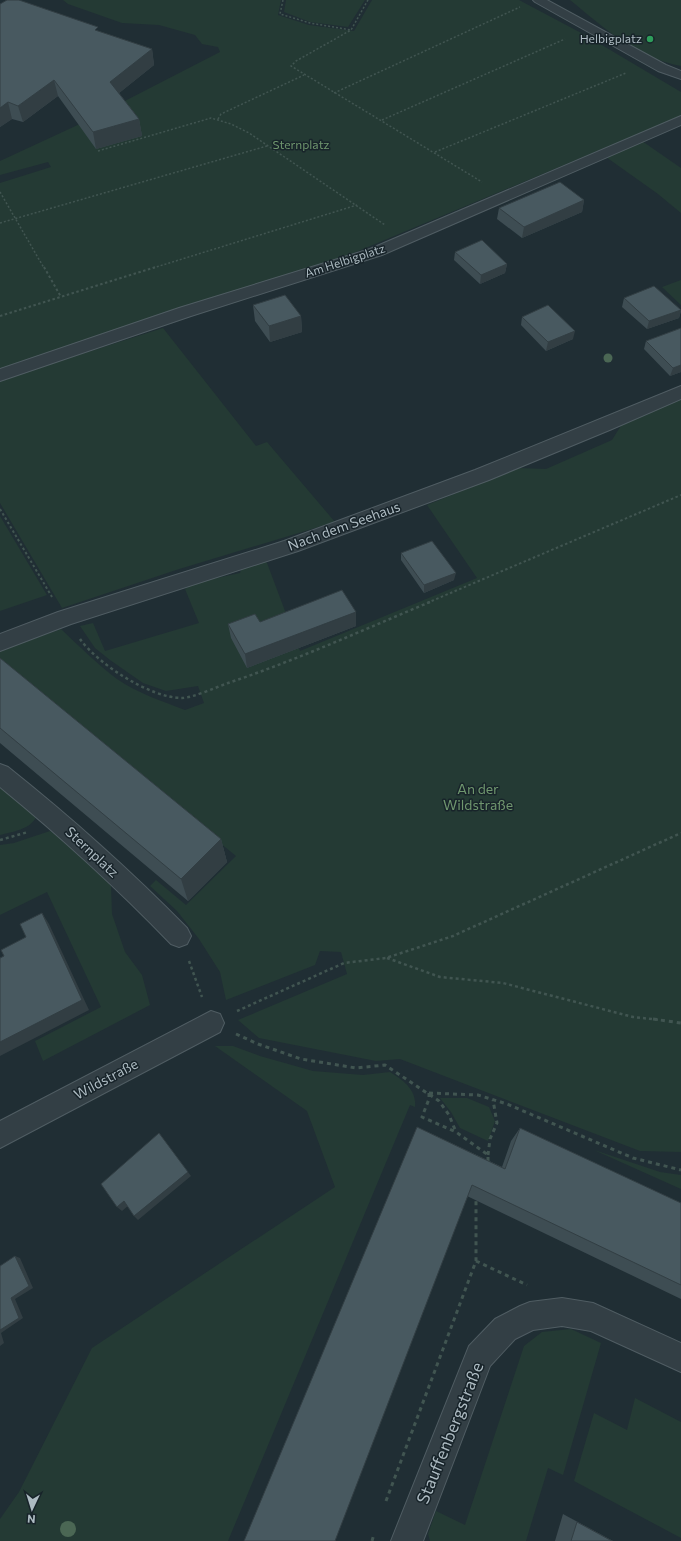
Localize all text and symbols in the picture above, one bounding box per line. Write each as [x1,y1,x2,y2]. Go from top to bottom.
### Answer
place label: Helbigplatz [580,31,642,45]
marker: Helbigplatz [645,34,655,44]
park label: Sternplatz [272,137,330,151]
street label: Am Helbigplatz [303,240,387,280]
street label: Nach dem Seehaus [285,497,402,554]
park label: An der Wildstraße [443,780,513,813]
street label: Sternplatz [62,823,123,881]
street label: Wildstraße [71,1055,141,1103]
street label: Stauffenbergstraße [412,1359,488,1507]
north arrow [12,1489,52,1529]
text: N [27,1513,36,1526]

